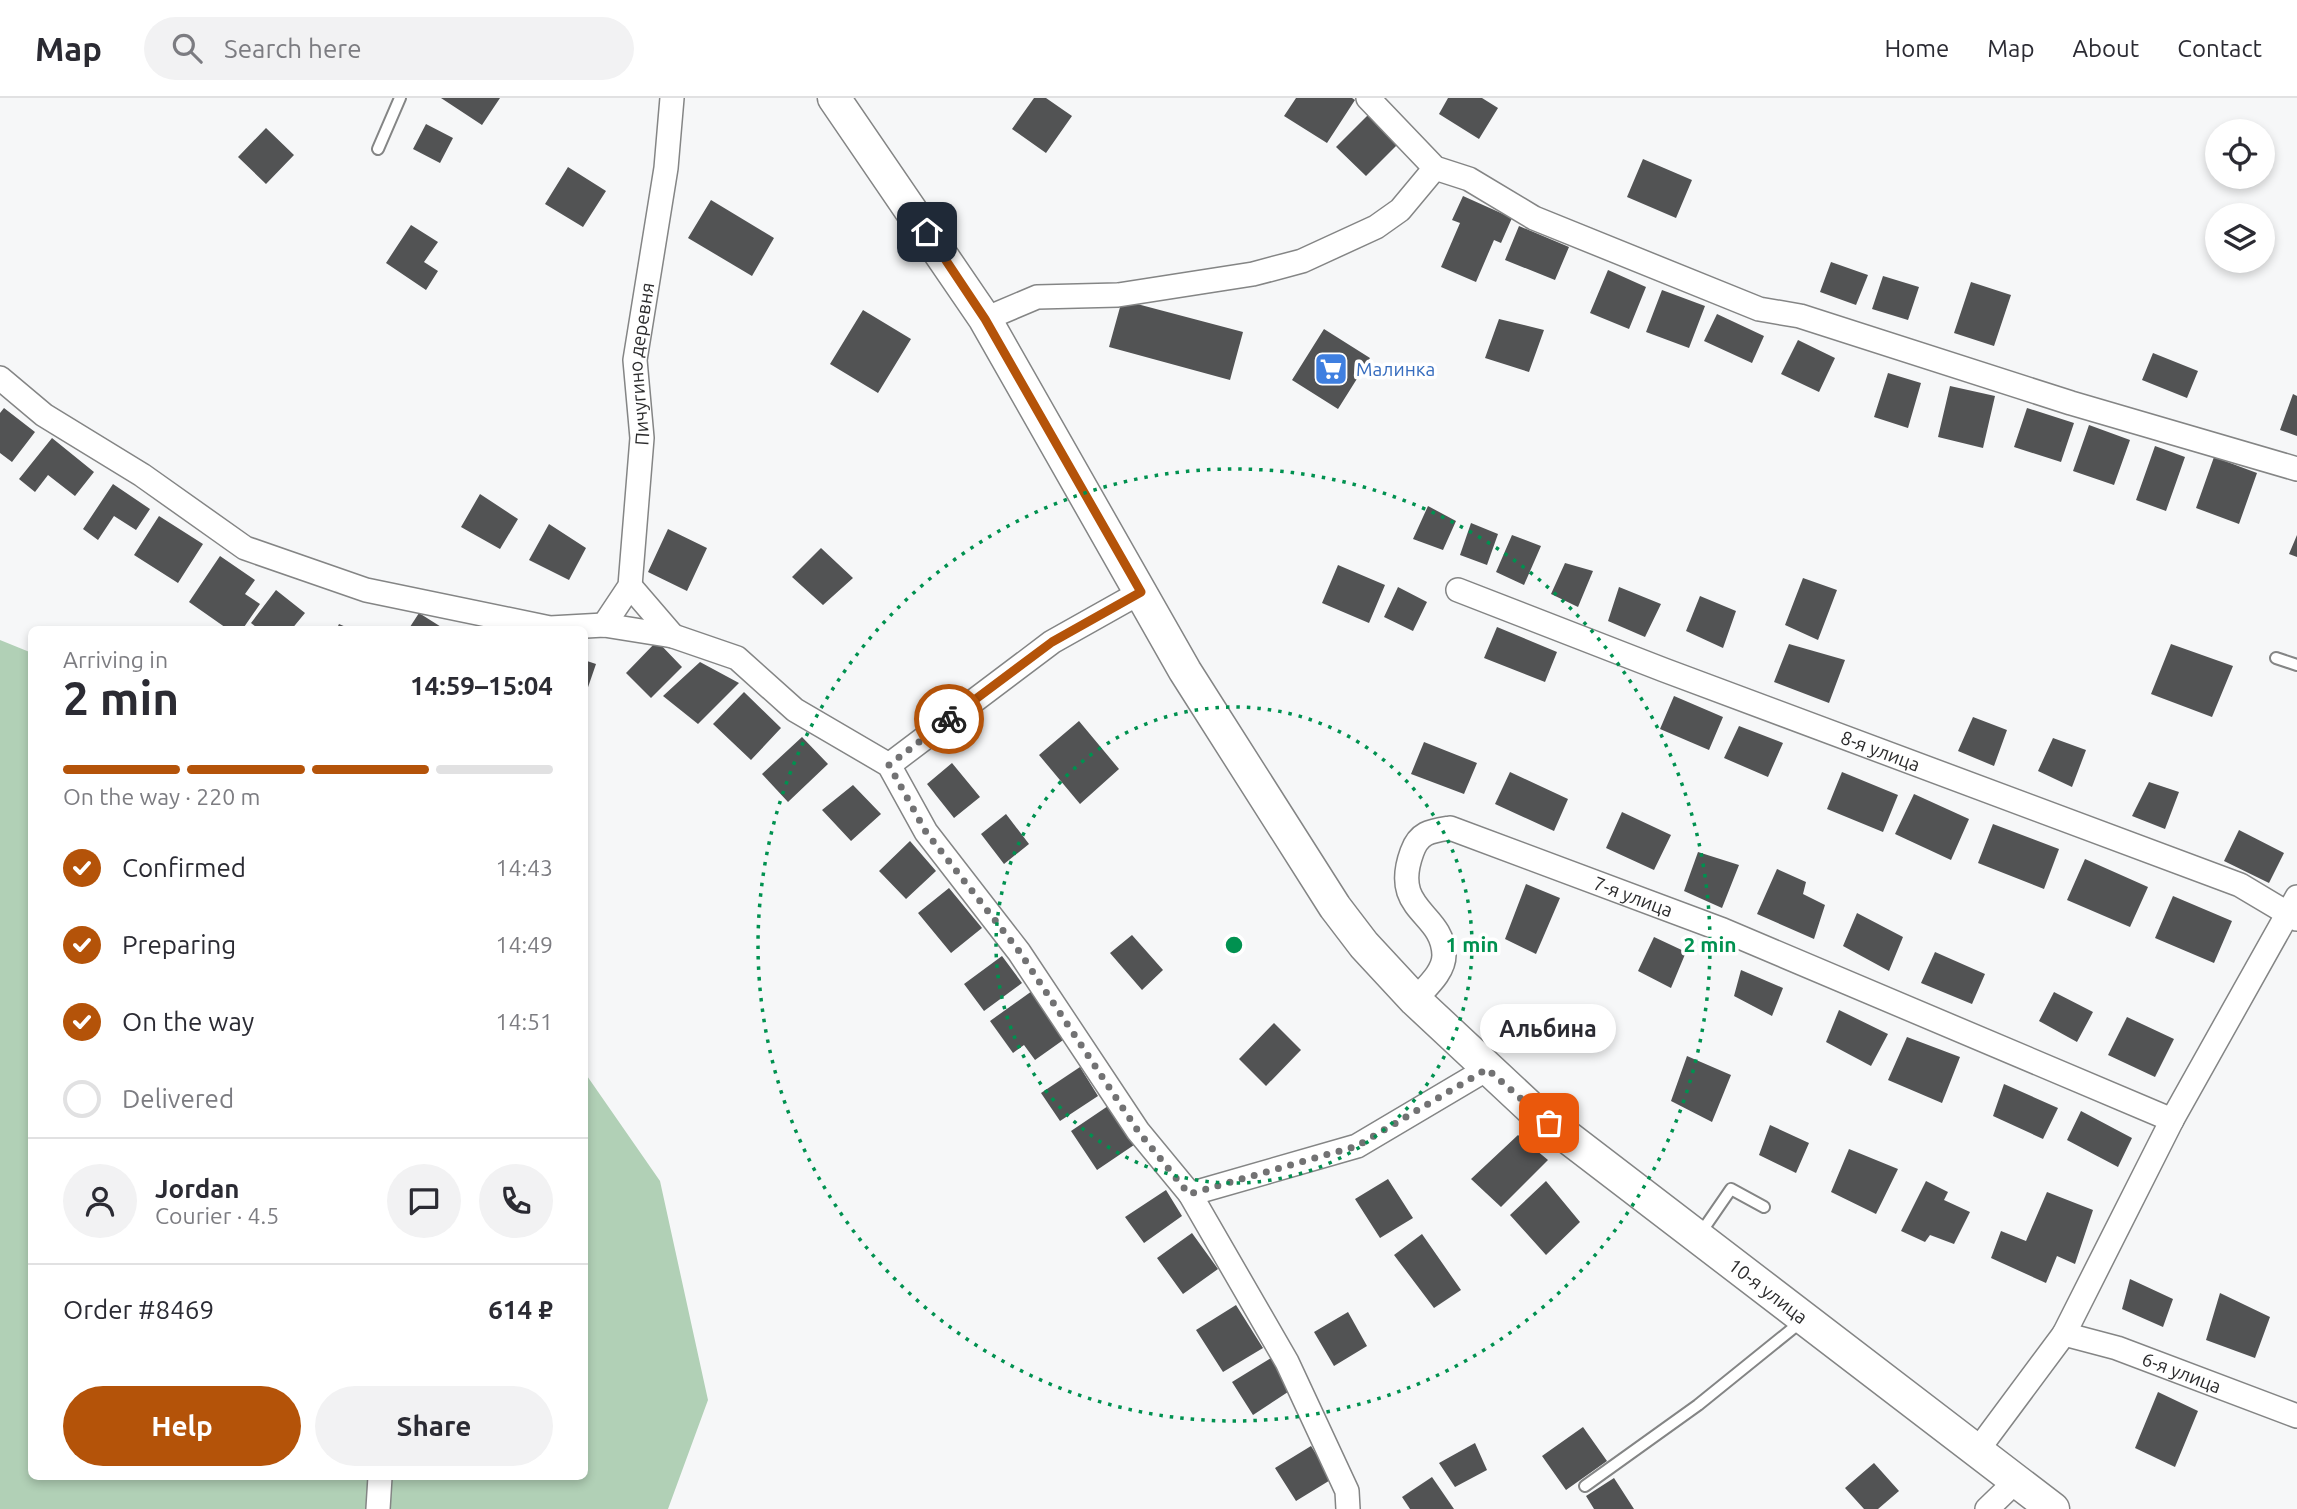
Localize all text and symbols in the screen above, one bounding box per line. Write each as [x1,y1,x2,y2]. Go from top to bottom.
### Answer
search box [144,17,634,80]
icon: search [168,29,206,67]
text: Map [35,30,102,67]
text: Search here [224,34,362,63]
text: Home [1884,35,1949,62]
text: Map [1987,35,2034,62]
text: About [2072,35,2139,62]
text: Contact [2177,35,2262,62]
map controls [2205,119,2275,273]
button: locate [2205,119,2275,189]
pin [897,202,957,262]
button: layers [2205,203,2275,273]
icon: home [908,213,946,251]
street label: Пичугино деревня [624,281,658,446]
supermarket icon: Малинка [1312,350,1350,388]
place label: Малинка [1356,358,1435,380]
text: Arriving in [63,647,168,672]
text: 14:59–15:04 [410,671,553,700]
text: 2 min [63,672,179,724]
courier [914,684,984,754]
icon: bike [930,700,968,738]
street label: 8-я улица [1838,726,1923,776]
text: On the way · 220 m [63,784,260,809]
icon: check [63,849,101,887]
text: Confirmed [122,853,246,882]
text: 14:43 [495,855,553,880]
street label: 7-я улица [1591,872,1676,921]
icon: check [63,926,101,964]
text: Preparing [122,930,236,959]
text: 14:49 [495,932,553,957]
text: 1 min [1445,932,1499,956]
text: 2 min [1683,932,1737,956]
centre of rings [1222,933,1246,957]
icon: check [63,1003,101,1041]
callout: Альбина [1481,1004,1617,1053]
text: On the way [122,1007,254,1036]
text: 14:51 [495,1009,553,1034]
text: Альбина [1499,1016,1597,1041]
text: Delivered [122,1084,234,1113]
pin [1519,1093,1579,1153]
icon: bag [1530,1104,1568,1142]
button: person [63,1164,137,1238]
button: chat [387,1164,461,1238]
button: phone [479,1164,553,1238]
text: Jordan [155,1174,240,1203]
text: Courier · 4.5 [155,1203,279,1228]
street label: 10-я улица [1724,1254,1812,1328]
text: Order #8469 [63,1295,214,1324]
text: 614 ₽ [488,1295,553,1324]
street label: 6-я улица [2139,1348,2224,1397]
button: Help [63,1386,301,1466]
button: Share [315,1386,553,1466]

